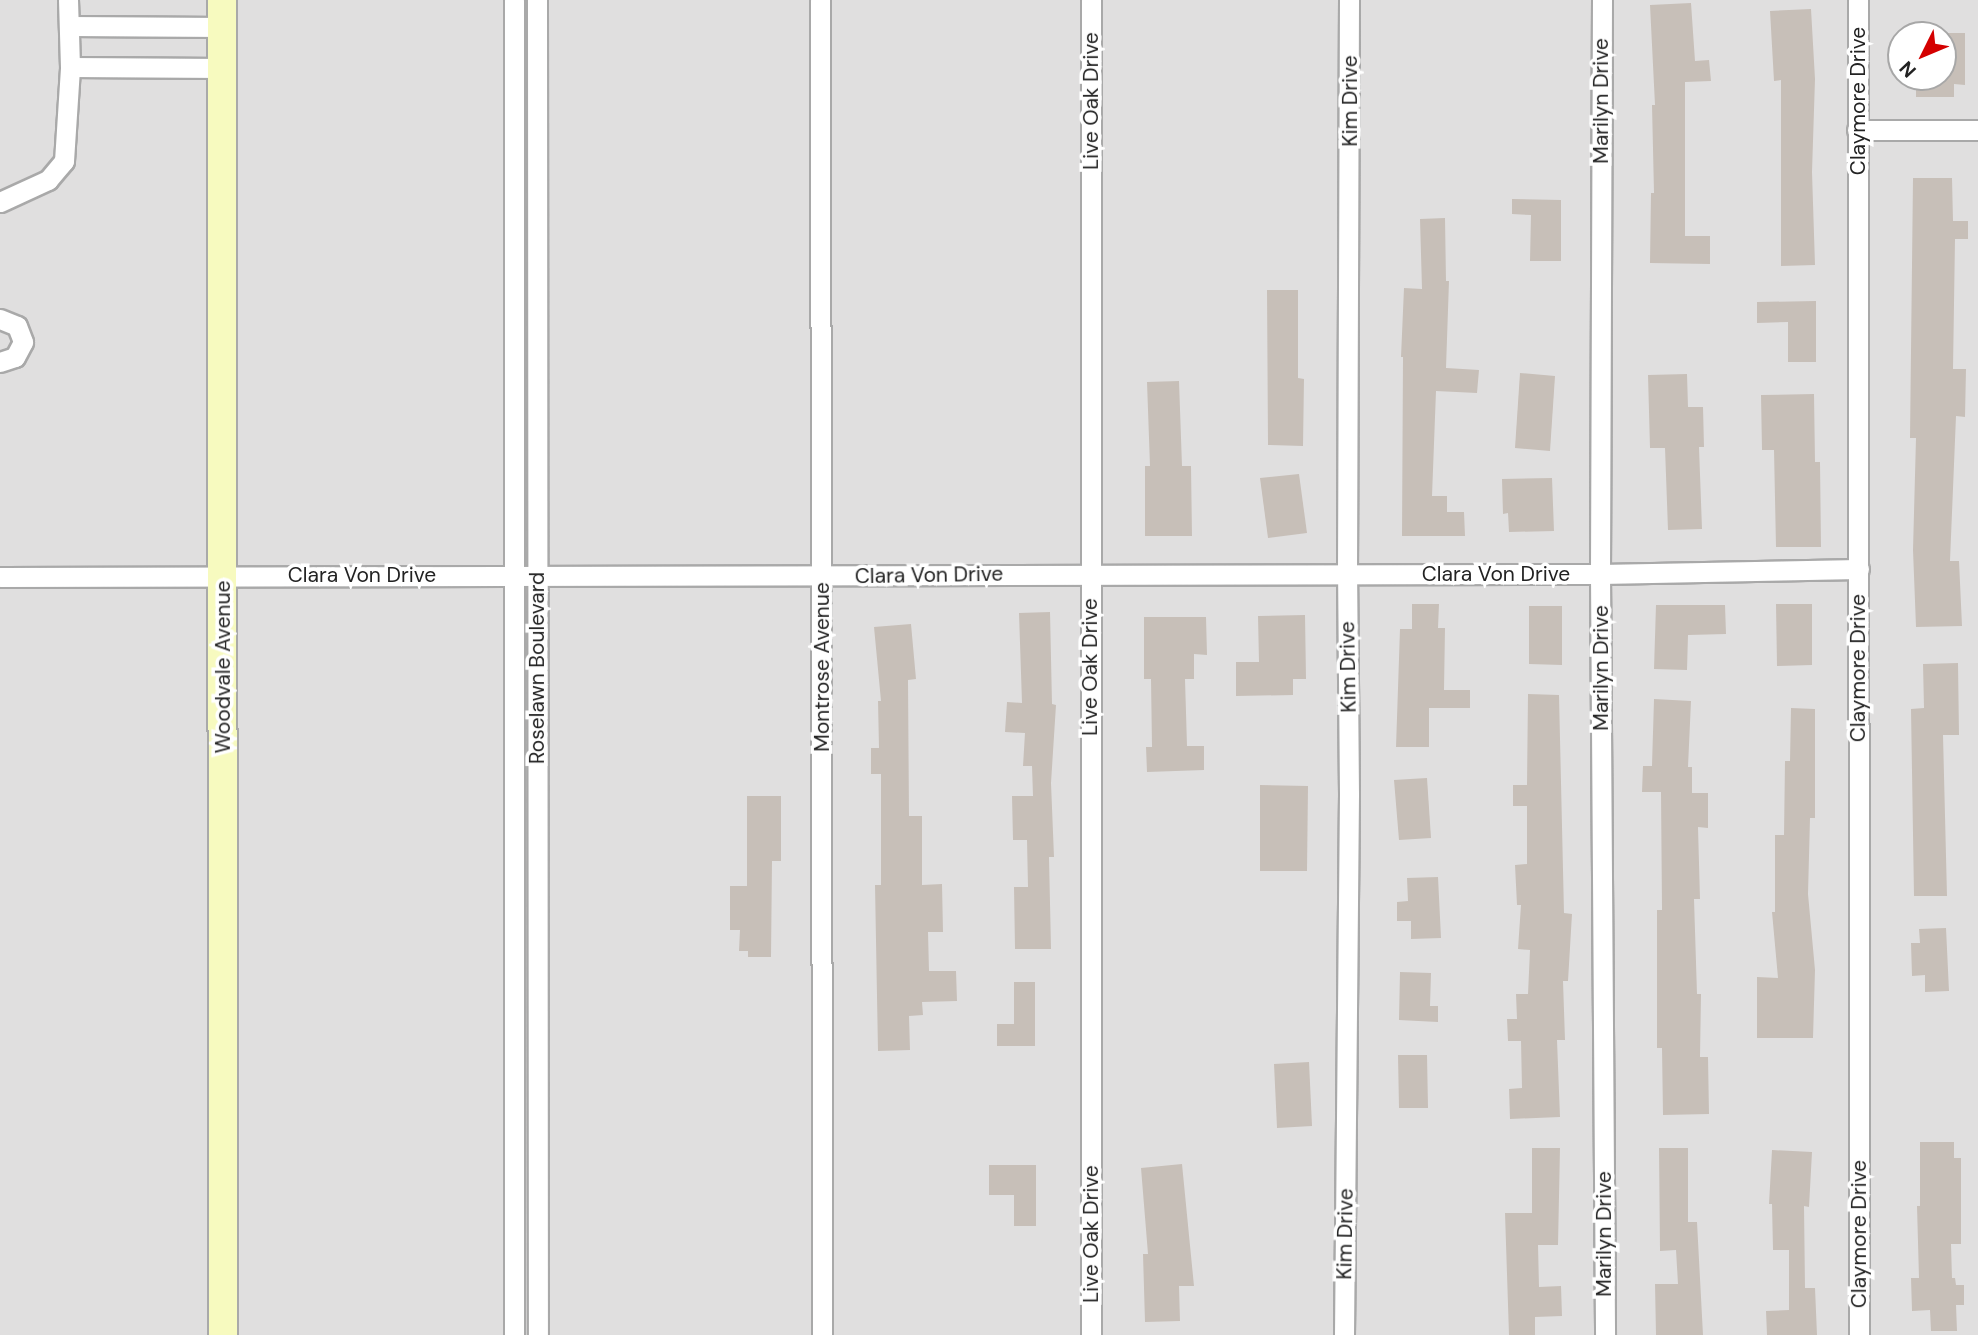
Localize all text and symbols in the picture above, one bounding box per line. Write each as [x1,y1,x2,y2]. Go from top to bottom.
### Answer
north arrow [1887,21,1957,91]
street label: Claymore Drive [1845,27,1871,175]
street label: Live Oak Drive [1078,32,1104,170]
street label: Marilyn Drive [1588,38,1614,164]
street label: Kim Drive [1337,55,1363,147]
text: N [1894,56,1922,83]
street label: Clara Von Drive [855,561,1003,589]
street label: Clara Von Drive [1422,561,1570,587]
street label: Clara Von Drive [288,562,436,588]
street label: Roselawn Boulevard [524,572,550,764]
street label: Woodvale Avenue [210,581,236,753]
street label: Montrose Avenue [809,582,835,752]
street label: Claymore Drive [1845,594,1871,742]
street label: Live Oak Drive [1077,598,1103,736]
street label: Marilyn Drive [1588,605,1614,731]
street label: Kim Drive [1335,621,1361,713]
street label: Claymore Drive [1846,1160,1872,1308]
street label: Live Oak Drive [1078,1165,1104,1303]
street label: Marilyn Drive [1591,1171,1617,1297]
street label: Kim Drive [1332,1188,1358,1280]

